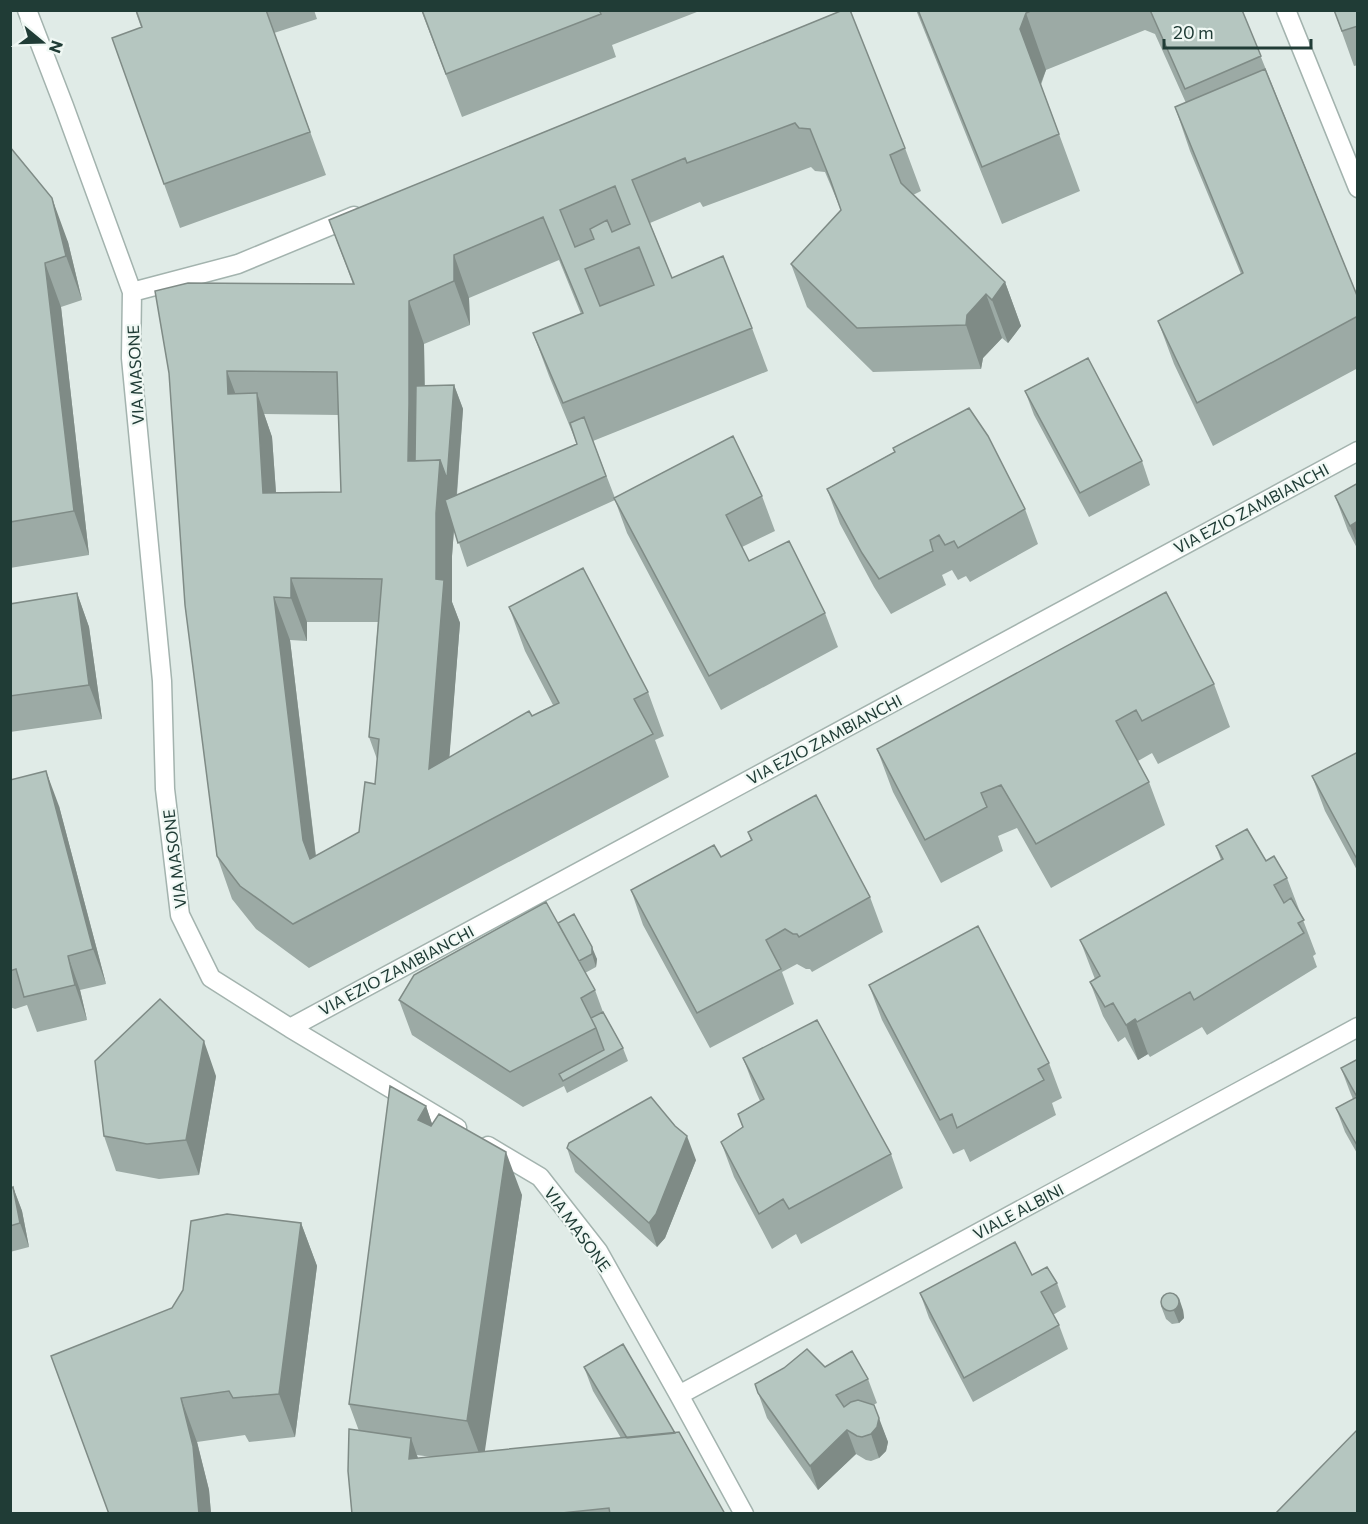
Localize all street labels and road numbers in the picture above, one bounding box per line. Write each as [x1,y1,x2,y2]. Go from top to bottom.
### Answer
street label: VIA MASONE [123,325,147,425]
street label: VIA EZIO ZAMBIANCHI [1170,459,1332,557]
street label: VIA EZIO ZAMBIANCHI [743,690,905,788]
street label: VIA MASONE [158,808,190,910]
street label: VIA EZIO ZAMBIANCHI [315,921,477,1019]
street label: VIALE ALBINI [969,1179,1067,1243]
street label: VIA MASONE [541,1183,615,1275]

